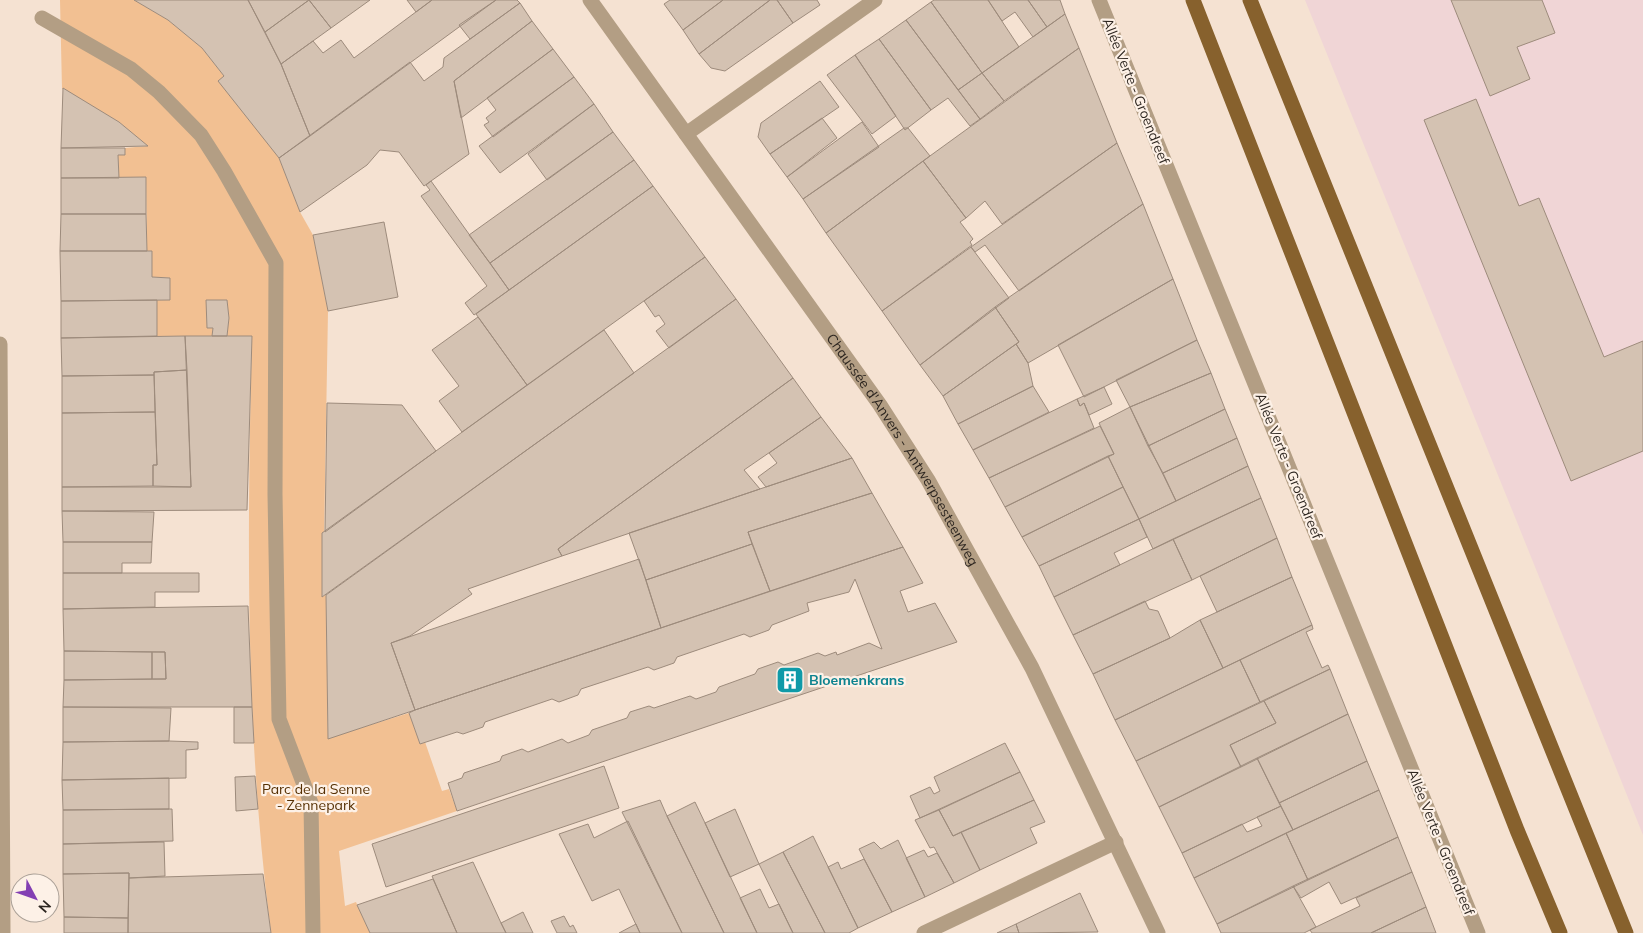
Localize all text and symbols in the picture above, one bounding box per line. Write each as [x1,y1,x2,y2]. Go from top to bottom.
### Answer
street label: Allée Verte - Groendreef [1098,15,1174,167]
street label: Chaussée d'Anvers - Antwerpsesteenweg [823,330,983,569]
street label: Allée Verte - Groendreef [1251,390,1327,542]
building icon: Bloemenkrans [775,665,805,695]
place label: Bloemenkrans [809,671,904,689]
street label: Allée Verte - Groendreef [1403,766,1479,918]
park label: Parc de la Senne - Zennepark [262,780,370,814]
north arrow [10,873,60,923]
text: N [35,897,55,916]

